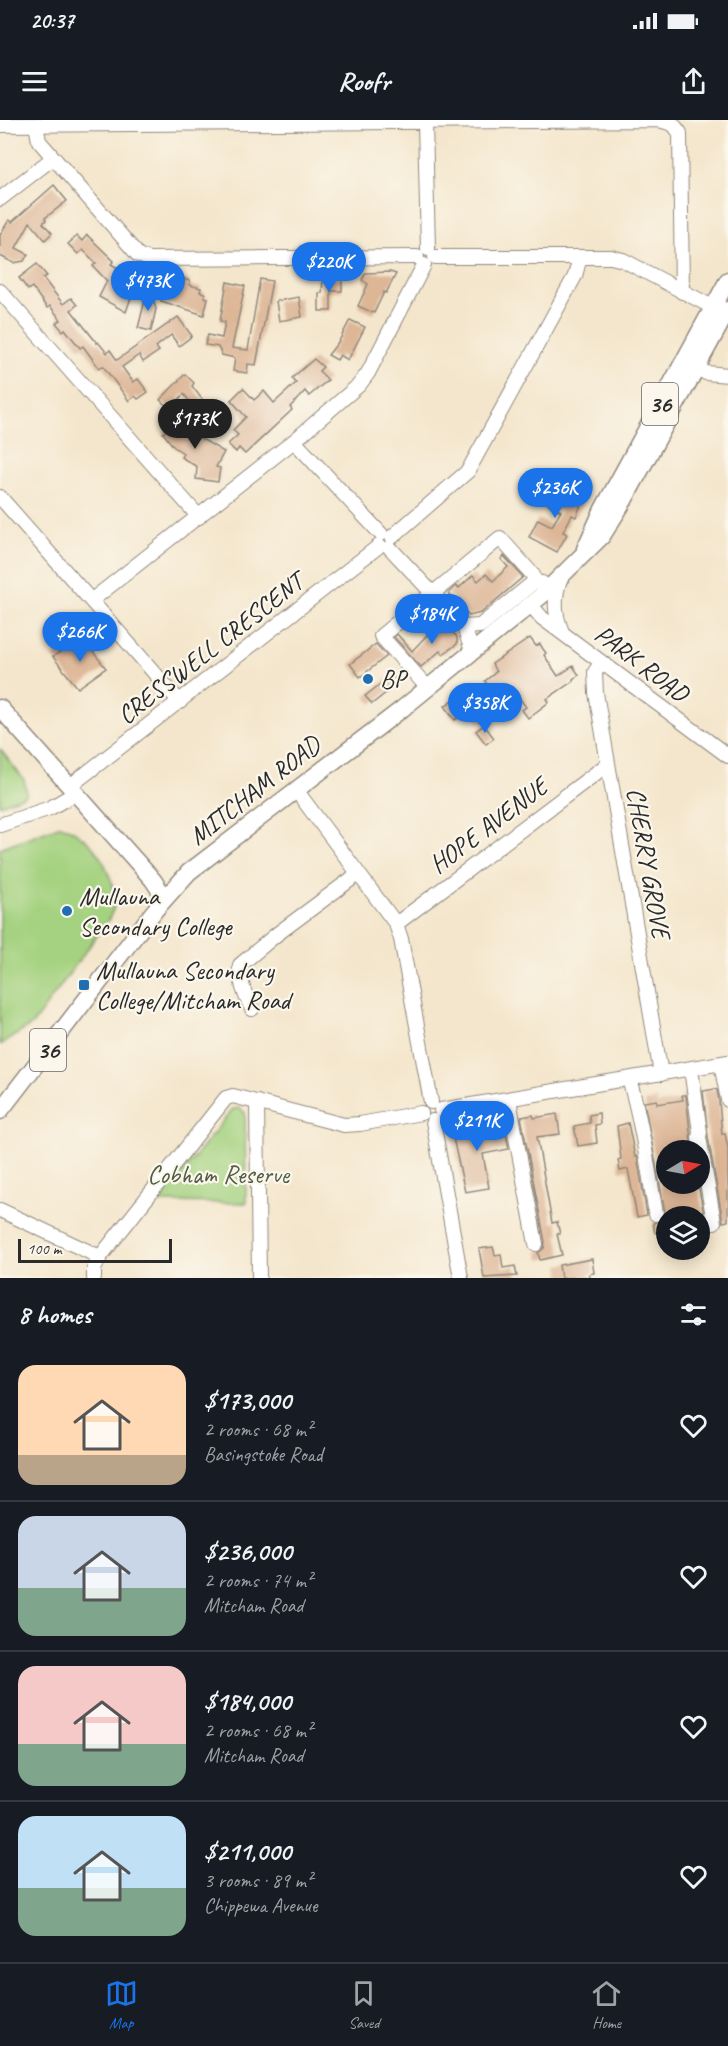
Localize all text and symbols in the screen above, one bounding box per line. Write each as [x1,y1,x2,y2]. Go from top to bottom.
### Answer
text: 20:37 [30,7,74,35]
text: Roofr [338,64,390,98]
icon: menu [18,65,51,98]
icon: share [677,65,710,98]
pin: $220K [287,242,371,293]
text: $220K [306,249,352,274]
pin: $473K [106,261,190,312]
text: $473K [125,268,171,293]
road number: 36 [642,383,678,425]
pin: $173K [153,399,237,450]
text: $173K [172,406,218,431]
pin: $236K [513,468,597,519]
text: $236K [532,475,578,500]
street label: CRESSWELL CRESCENT [110,562,314,731]
pin: $184K [390,594,474,645]
text: $184K [409,601,455,626]
pin: $266K [38,612,122,663]
street label: PARK ROAD [588,617,697,711]
text: $266K [57,619,104,644]
place label: BP [380,663,408,696]
marker: BP [361,672,375,686]
pin: $358K [443,683,527,734]
text: $358K [462,690,508,715]
street label: MITCHAM ROAD [182,727,328,852]
street label: HOPE AVENUE [422,768,557,881]
street label: CHERRY GROVE [619,785,679,945]
place label: Mullauna Secondary College [79,880,233,943]
marker: Mullauna Secondary College [60,904,74,918]
place label: Mullauna Secondary College/Mitcham Road [96,954,294,1017]
marker: Mullauna Secondary College/Mitcham Road [77,978,91,992]
road number: 36 [30,1029,66,1071]
pin: $211K [435,1101,519,1152]
text: $211K [454,1108,500,1133]
north arrow [656,1140,710,1194]
map controls [656,1140,710,1260]
park label: Cobham Reserve [147,1158,290,1191]
button: layers [656,1206,710,1260]
scale bar [18,1236,172,1264]
text: 100 m [27,1239,61,1259]
text: 8 homes [18,1298,91,1331]
icon: filters [677,1298,710,1331]
text: $173,000 [204,1384,291,1417]
icon: home [66,1389,138,1461]
icon: heart [677,1409,710,1442]
text: 2 rooms · 68 m² [204,1417,312,1442]
text: Basingstoke Road [204,1442,323,1467]
text: $236,000 [204,1535,292,1568]
icon: home [66,1540,138,1612]
icon: heart [677,1560,710,1593]
text: 2 rooms · 74 m² [204,1568,312,1593]
text: Mitcham Road [204,1593,303,1618]
text: $184,000 [204,1685,291,1718]
icon: home [66,1690,138,1762]
icon: heart [677,1710,710,1743]
text: 2 rooms · 68 m² [204,1718,312,1743]
text: Mitcham Road [204,1743,303,1768]
text: $211,000 [204,1835,291,1868]
icon: home [66,1840,138,1912]
icon: heart [677,1860,710,1893]
text: 3 rooms · 89 m² [204,1868,312,1893]
text: Chippewa Avenue [204,1893,318,1918]
tab: Map [105,1977,138,2033]
tab: Saved [347,1977,380,2033]
tab: Home [590,1977,623,2033]

